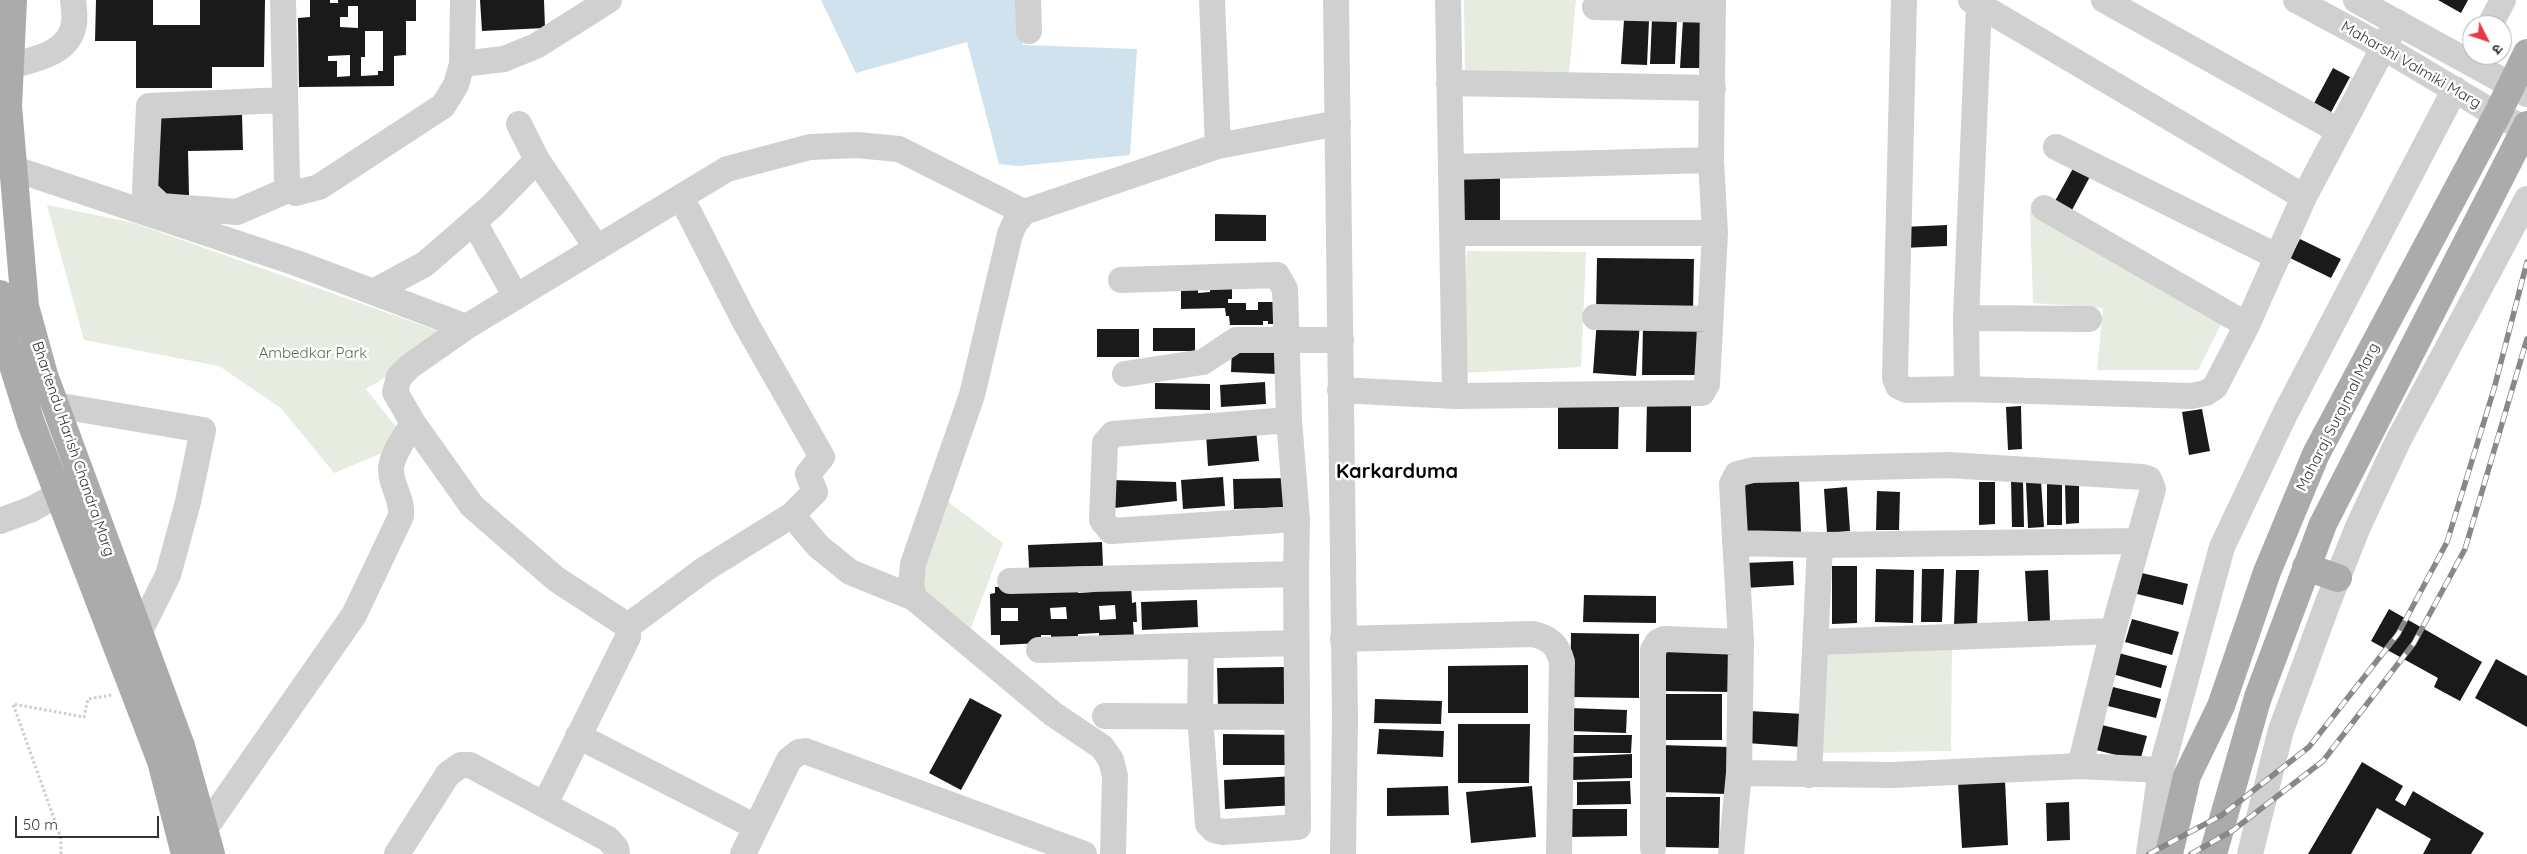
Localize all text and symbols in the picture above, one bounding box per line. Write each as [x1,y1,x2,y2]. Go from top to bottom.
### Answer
north arrow [2462,15,2512,65]
street label: Maharshi Valmiki Marg [2338,18,2484,112]
text: उ [2488,40,2507,58]
street label: Bhartendu Harish Chandra Marg [28,339,118,559]
street label: Maharaj Surajmal Marg [2293,340,2383,494]
park label: Ambedkar Park [259,344,367,362]
district label: Karkarduma [1336,460,1458,484]
scale bar [18,806,161,838]
text: 50 m [23,815,58,834]

